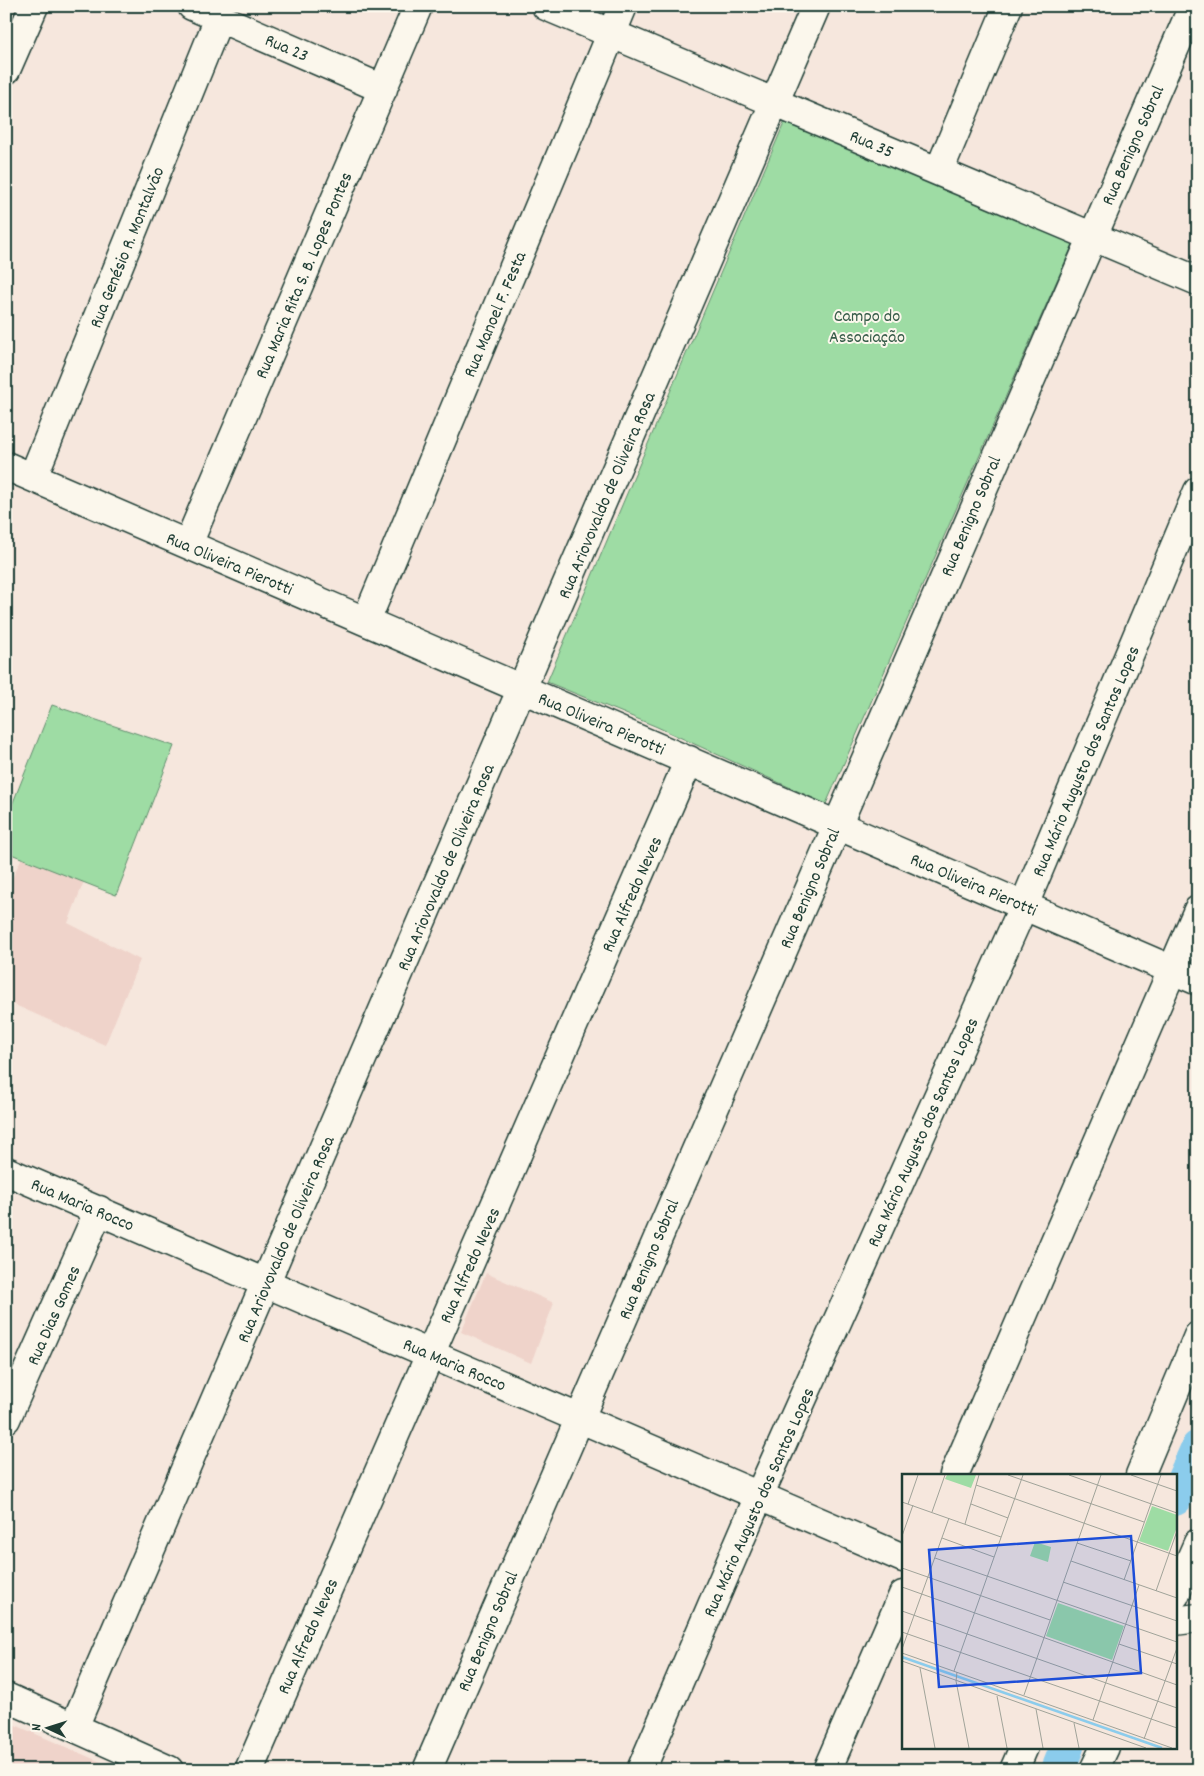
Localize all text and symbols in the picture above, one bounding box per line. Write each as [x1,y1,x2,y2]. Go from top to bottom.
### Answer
street label: Rua 23 [260,29,312,70]
street label: Rua Benigno Sobral [1097,82,1172,210]
street label: Rua 35 [845,125,897,166]
street label: Rua Genésio R. Montalvão [85,164,172,332]
street label: Rua Maria Rita S. B. Lopes Pontes [250,169,360,383]
street label: Rua Manoel F. Festa [459,248,534,382]
park label: Campo do Associação [829,305,905,351]
street label: Rua Ariovovaldo de Oliveira Rosa [553,388,663,603]
street label: Rua Benigno Sobral [936,452,1009,581]
street label: Rua Oliveira Pierotti [162,527,296,603]
street label: Rua Mário Augusto dos Santos Lopes [1027,643,1147,881]
street label: Rua Oliveira Pierotti [534,687,668,763]
street label: Rua Ariovovaldo de Oliveira Rosa [392,760,502,975]
street label: Rua Benigno Sobral [775,824,848,953]
street label: Rua Alfredo Neves [597,833,670,957]
street label: Rua Oliveira Pierotti [906,848,1040,924]
street label: Rua Mário Augusto dos Santos Lopes [862,1014,986,1252]
street label: Rua Ariovovaldo de Oliveira Rosa [232,1132,342,1347]
street label: Rua Maria Rocco [27,1173,137,1239]
street label: Rua Benigno Sobral [614,1195,687,1324]
street label: Rua Alfredo Neves [435,1204,508,1328]
street label: Rua Dias Gomes [22,1262,88,1370]
street label: Rua Maria Rocco [399,1333,509,1399]
street label: Rua Mário Augusto dos Santos Lopes [698,1384,822,1622]
inset map [902,1474,1176,1748]
street label: Rua Benigno Sobral [453,1567,526,1696]
street label: Rua Alfredo Neves [273,1575,346,1699]
north arrow [22,1704,72,1754]
text: N [27,1723,47,1731]

